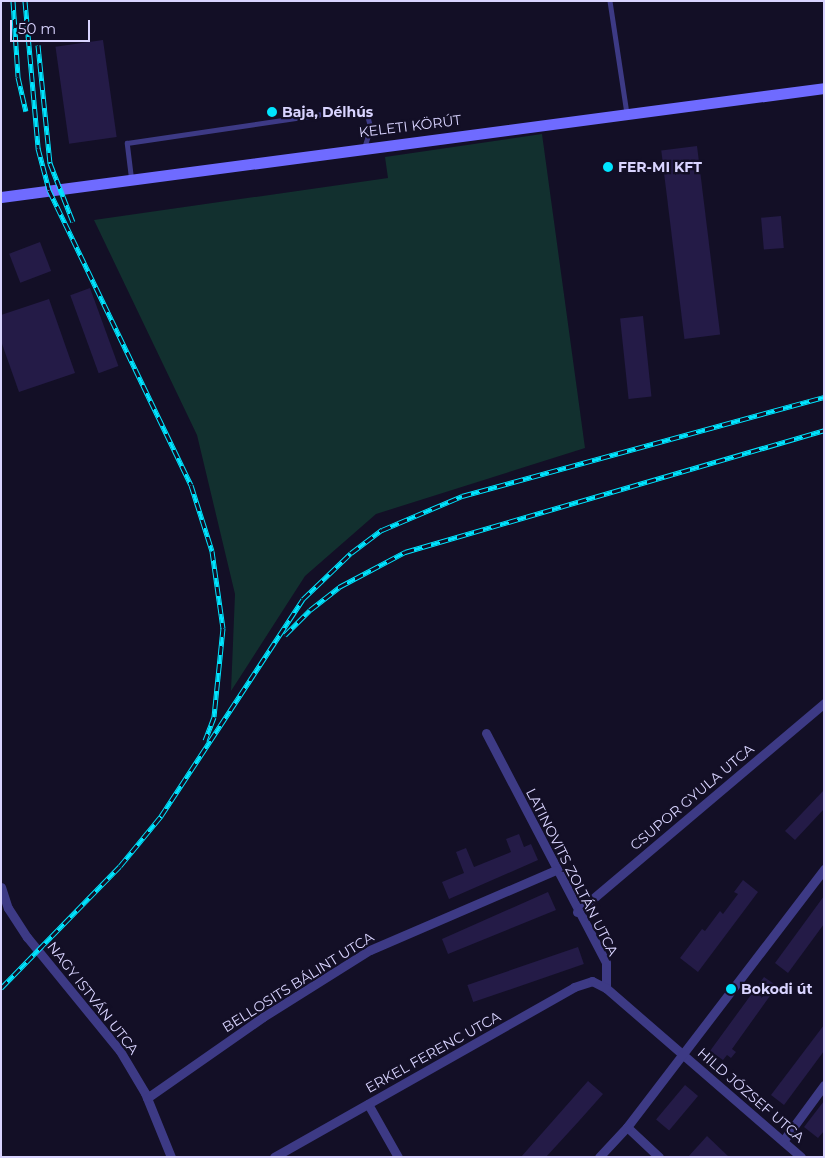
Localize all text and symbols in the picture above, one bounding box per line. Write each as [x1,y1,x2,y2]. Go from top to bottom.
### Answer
scale bar [12,10,92,42]
text: 50 m [18,19,56,38]
place label: Baja, Délhús [282,104,373,120]
marker: Baja, Délhús [266,106,278,118]
street label: KELETI KÖRÚT [358,111,462,141]
place label: FER-MI KFT [618,159,702,175]
marker: FER-MI KFT [602,161,614,173]
street label: CSUPOR GYULA UTCA [627,740,757,854]
street label: LATINOVITS ZOLTÁN UTCA [522,785,622,959]
street label: BELLOSITS BÁLINT UTCA [219,928,377,1036]
street label: NAGY ISTVÁN UTCA [44,938,142,1058]
place label: Bokodi út [741,981,812,997]
marker: Bokodi út [725,983,737,995]
street label: ERKEL FERENC UTCA [362,1008,504,1096]
street label: HILD JÓZSEF UTCA [694,1044,808,1146]

